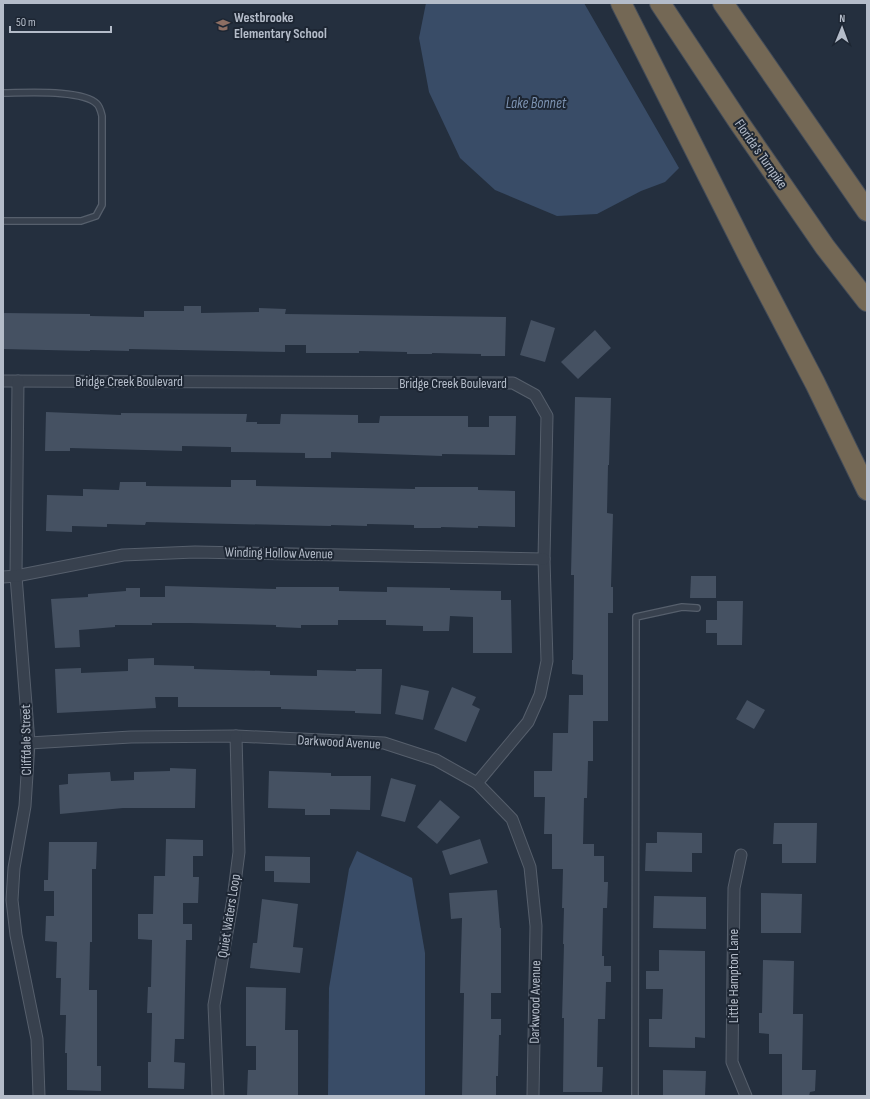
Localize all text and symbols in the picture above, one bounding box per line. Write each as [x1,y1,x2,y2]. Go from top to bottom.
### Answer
scale bar [10,8,111,34]
north arrow [822,8,862,48]
place label: Westbrooke Elementary School [234,9,327,42]
text: N [839,12,845,25]
text: 50 m [16,15,36,30]
school or university icon: Westbrooke Elementary School [215,17,231,33]
water label: Lake Bonnet [506,94,567,113]
street label: Florida's Turnpike [731,116,791,192]
street label: Bridge Creek Boulevard [75,373,183,390]
street label: Bridge Creek Boulevard [399,375,507,392]
street label: Winding Hollow Avenue [225,544,333,562]
street label: Cliffdale Street [17,704,35,776]
street label: Darkwood Avenue [297,731,381,753]
street label: Quiet Waters Loop [214,873,244,959]
street label: Little Hampton Lane [725,929,742,1023]
street label: Darkwood Avenue [526,960,544,1044]

